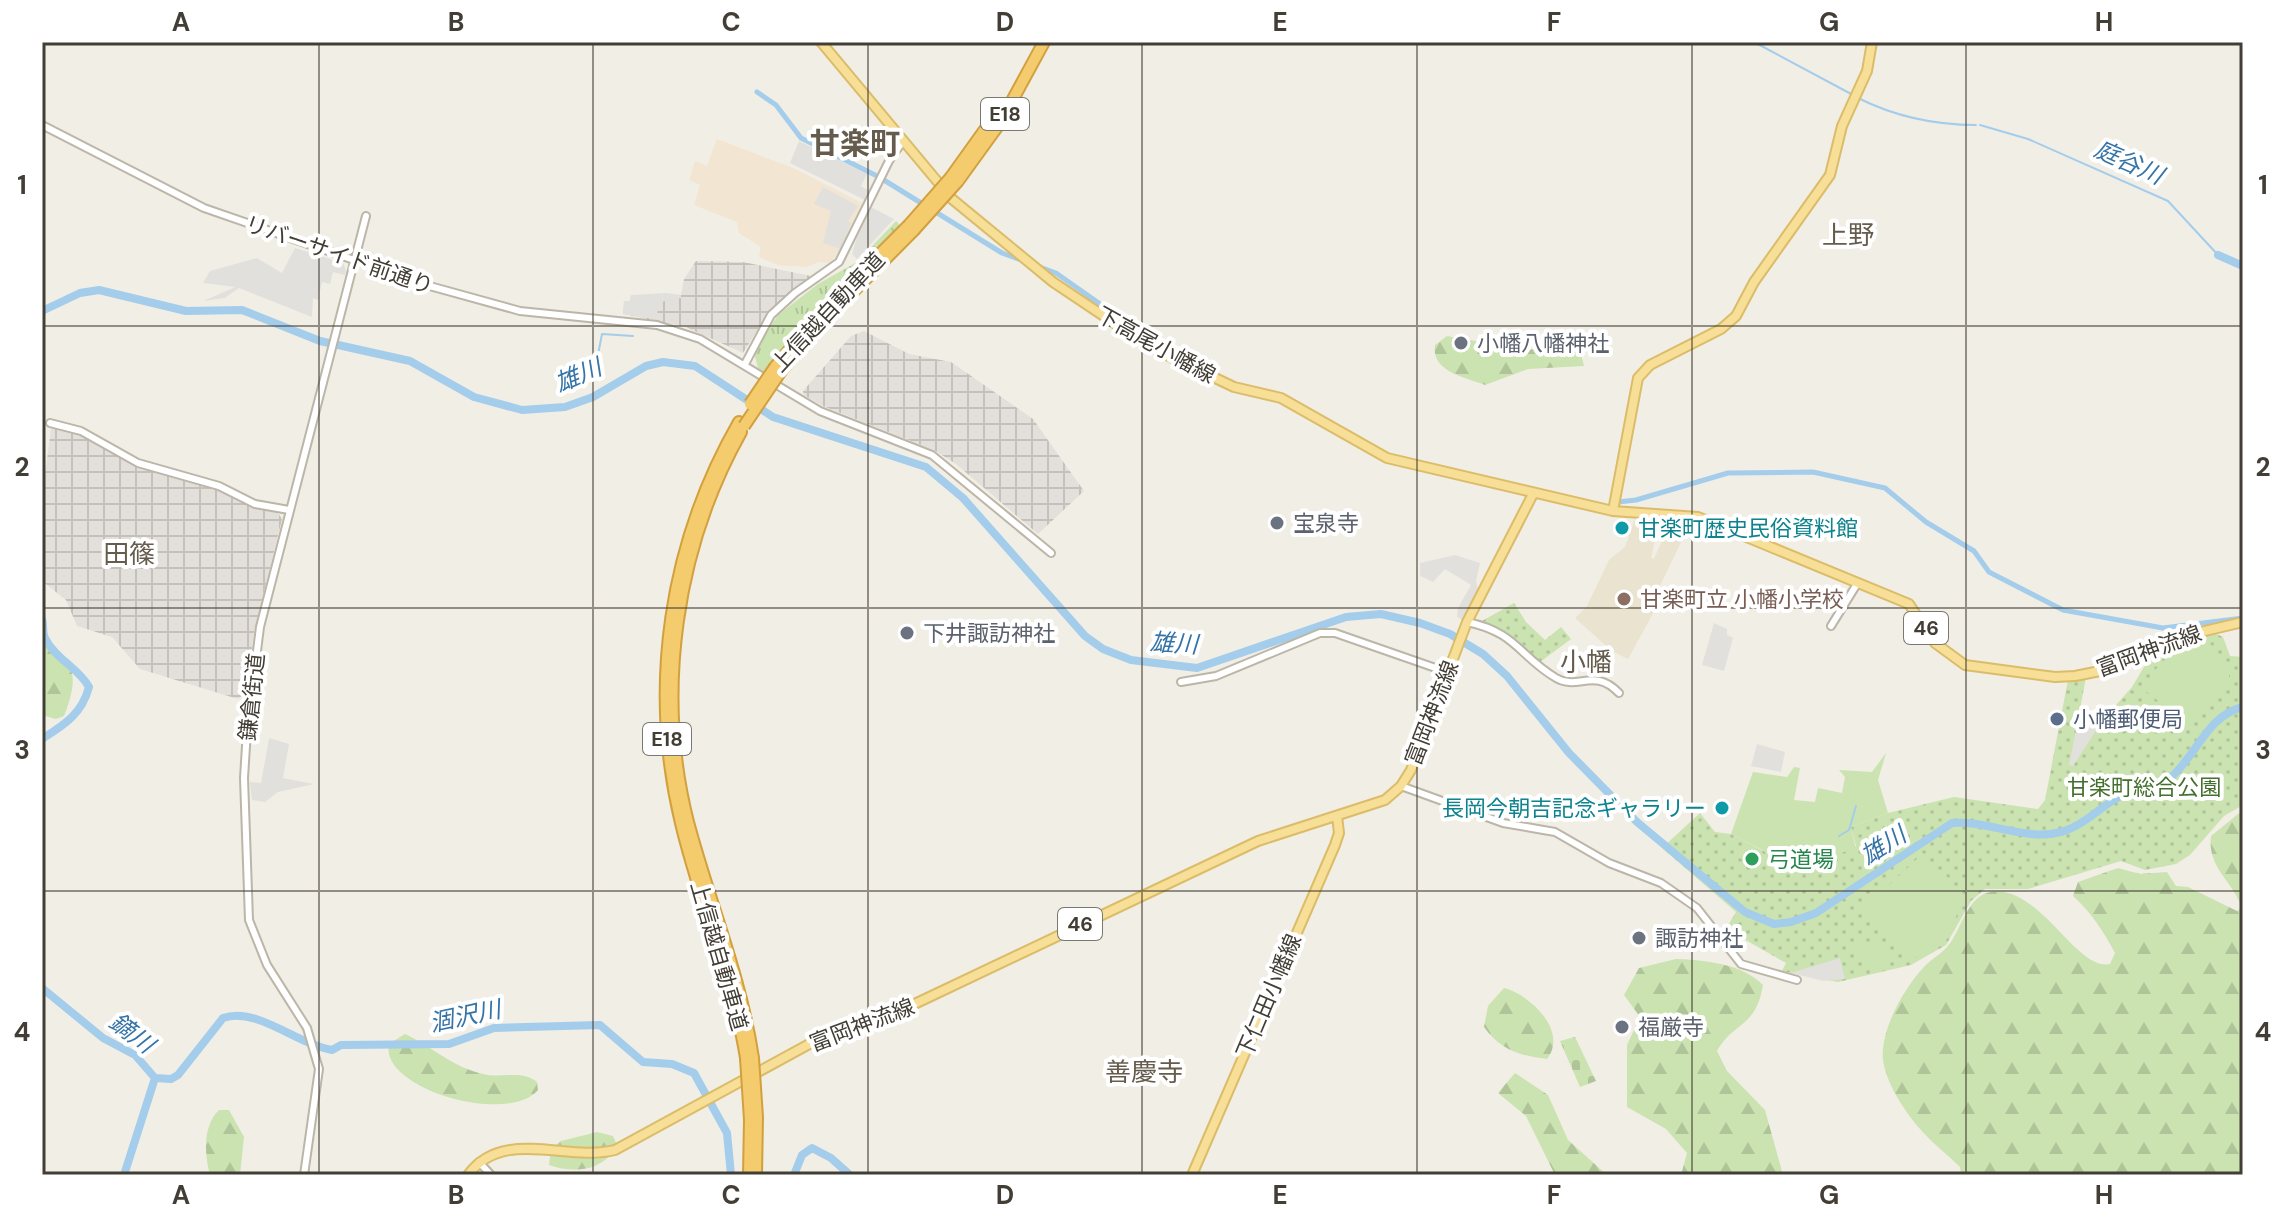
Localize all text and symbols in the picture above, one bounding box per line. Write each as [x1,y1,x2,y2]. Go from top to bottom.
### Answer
text: A [172,5,190,39]
text: B [448,5,464,39]
text: C [721,5,741,39]
text: D [996,5,1014,39]
text: E [1272,5,1288,39]
text: F [1547,5,1561,39]
text: G [1819,5,1839,39]
text: H [2095,5,2113,39]
road number: E18 [981,98,1029,130]
district label: 甘楽町 [810,124,900,163]
water label: 庭谷川 [2090,133,2171,192]
text: 1 [17,168,27,202]
text: 1 [2258,168,2268,202]
street label: リバーサイド前通り [241,209,437,301]
district label: 上野 [1822,218,1874,252]
street label: 上信越自動車道 [765,246,891,378]
street label: 下高尾小幡線 [1091,300,1221,390]
place label: 小幡八幡神社 [1477,329,1609,358]
marker: 小幡八幡神社 [1452,334,1470,352]
water label: 雄川 [550,350,609,399]
text: 2 [14,450,30,484]
text: 2 [2255,450,2271,484]
place label: 宝泉寺 [1293,509,1359,538]
marker: 宝泉寺 [1268,514,1286,532]
place label: 甘楽町歴史民俗資料館 [1638,514,1858,543]
marker: 甘楽町歴史民俗資料館 [1613,519,1631,537]
district label: 田篠 [103,537,155,571]
place label: 甘楽町立 小幡小学校 [1640,585,1844,614]
marker: 甘楽町立 小幡小学校 [1615,590,1633,608]
road number: 46 [1904,612,1948,644]
place label: 下井諏訪神社 [923,619,1055,648]
street label: 富岡神流線 [2092,619,2206,683]
marker: 下井諏訪神社 [898,624,916,642]
water label: 雄川 [1149,626,1202,660]
district label: 小幡 [1560,645,1612,679]
street label: 鎌倉街道 [233,652,271,742]
street label: 富岡神流線 [1399,656,1465,770]
place label: 小幡郵便局 [2073,705,2183,734]
marker: 小幡郵便局 [2048,710,2066,728]
road number: E18 [643,723,691,755]
text: 3 [14,733,30,767]
text: 3 [2255,733,2271,767]
park label: 甘楽町総合公園 [2067,773,2221,802]
place label: 長岡今朝吉記念ギャラリー [1442,794,1706,823]
marker: 長岡今朝吉記念ギャラリー [1713,799,1731,817]
water label: 雄川 [1854,817,1914,871]
place label: 弓道場 [1768,845,1834,874]
marker: 弓道場 [1743,850,1761,868]
street label: 上信越自動車道 [684,878,754,1034]
road number: 46 [1058,908,1102,940]
place label: 諏訪神社 [1655,924,1743,953]
marker: 諏訪神社 [1630,929,1648,947]
street label: 下仁田小幡線 [1230,930,1308,1062]
street label: 富岡神流線 [805,992,919,1058]
water label: 涸沢川 [427,993,506,1039]
water label: 鏑川 [104,1006,163,1062]
place label: 福厳寺 [1638,1013,1704,1042]
text: 4 [14,1015,30,1049]
text: 4 [2255,1015,2271,1049]
marker: 福厳寺 [1613,1018,1631,1036]
district label: 善慶寺 [1105,1055,1183,1089]
text: A [172,1178,190,1212]
text: B [448,1178,464,1212]
text: C [721,1178,741,1212]
text: D [996,1178,1014,1212]
text: E [1272,1178,1288,1212]
text: F [1547,1178,1561,1212]
text: G [1819,1178,1839,1212]
text: H [2095,1178,2113,1212]

